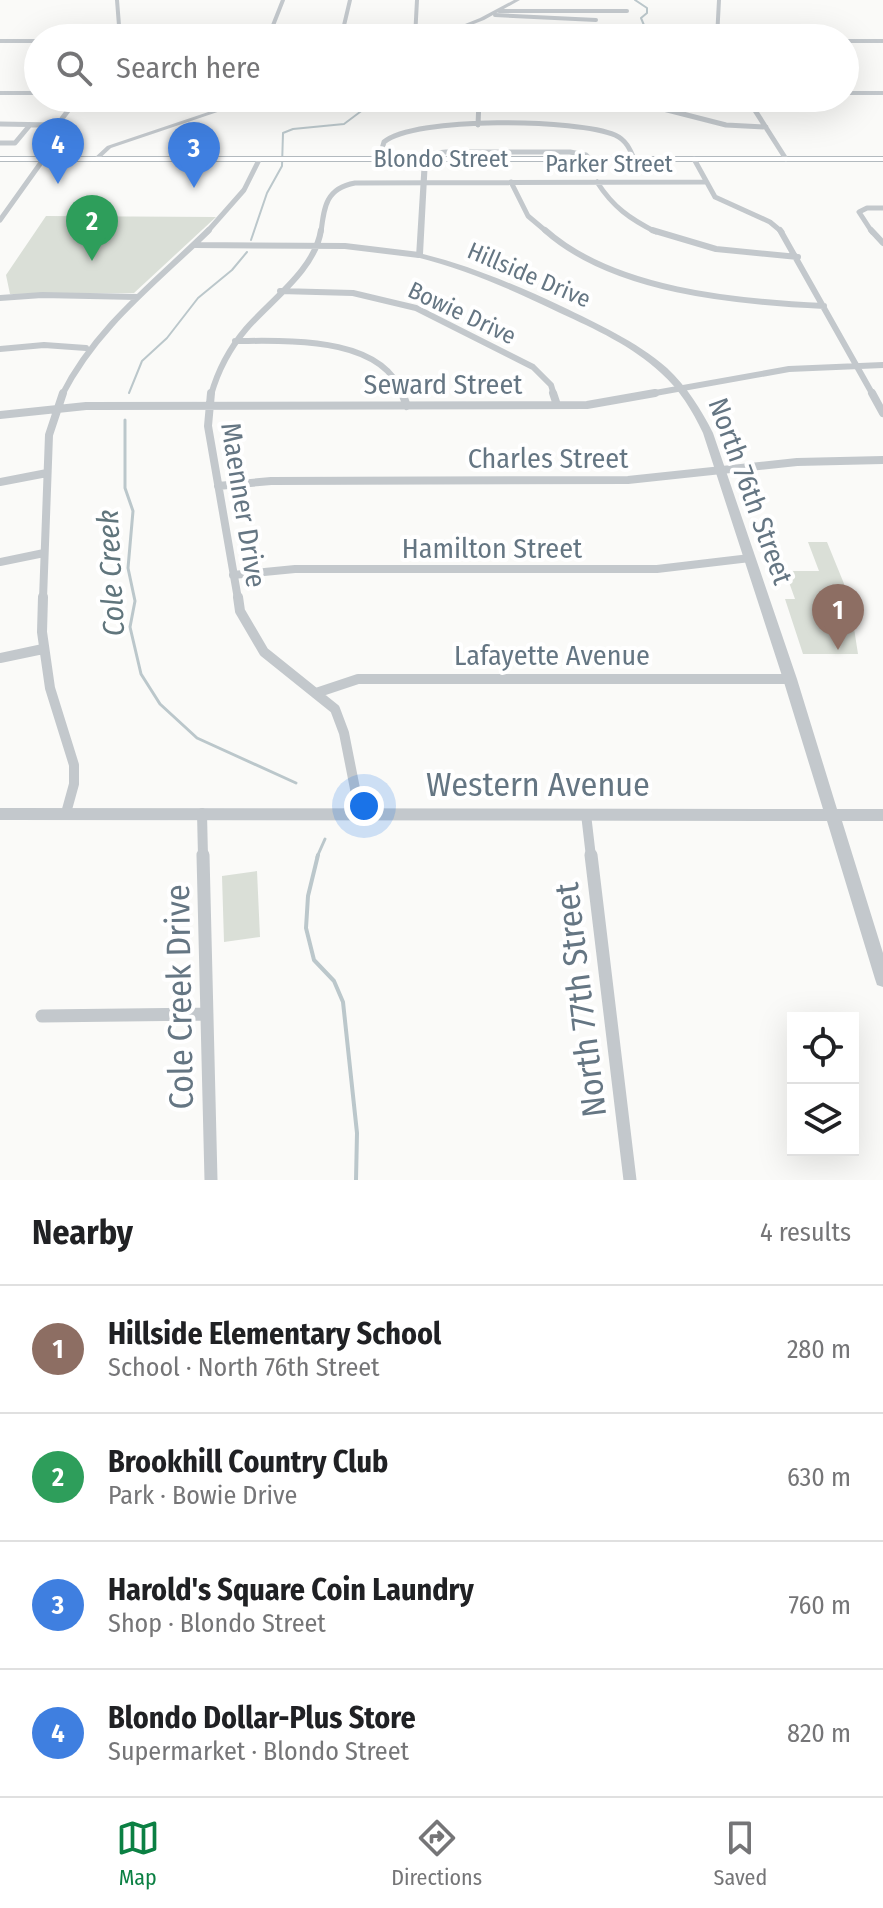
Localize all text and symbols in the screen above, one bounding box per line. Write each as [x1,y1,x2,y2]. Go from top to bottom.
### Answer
search box [24,24,859,112]
icon: search [52,46,96,90]
text: Search here [116,50,261,86]
pin: 4 [32,118,84,184]
pin: 3 [168,122,220,188]
street label: Blondo Street [374,145,509,173]
street label: Parker Street [545,150,673,178]
pin: 2 [66,195,118,261]
street label: Hillside Drive [463,237,595,313]
street label: Bowie Drive [404,276,520,350]
street label: Seward Street [364,368,523,401]
street label: North 76th Street [702,393,800,590]
street label: Maenner Drive [214,420,273,590]
street label: Charles Street [468,442,629,475]
water label: Cole Creek [90,509,132,637]
street label: Hamilton Street [402,532,583,565]
pin: 1 [812,584,864,650]
street label: Lafayette Avenue [454,639,650,672]
street label: Western Avenue [426,764,650,805]
your location [344,786,384,826]
street label: North 77th Street [546,880,615,1119]
street label: Cole Creek Drive [157,884,202,1110]
map controls [787,1012,859,1156]
button: locate [787,1012,859,1084]
button: layers [787,1084,859,1156]
text: Nearby [32,1212,133,1253]
text: 4 results [760,1217,851,1248]
text: Hillside Elementary School [108,1316,441,1352]
text: 1 [53,1334,64,1365]
text: 280 m [787,1334,851,1365]
text: School · North 76th Street [108,1352,380,1383]
text: Brookhill Country Club [108,1444,388,1480]
text: 2 [52,1462,64,1493]
text: 630 m [787,1462,851,1493]
text: Park · Bowie Drive [108,1480,297,1511]
text: Harold's Square Coin Laundry [108,1572,474,1608]
text: 3 [52,1590,64,1621]
text: 760 m [789,1590,851,1621]
text: Shop · Blondo Street [108,1608,326,1639]
text: Blondo Dollar-Plus Store [108,1700,416,1736]
text: 4 [51,1718,65,1749]
text: 820 m [787,1718,851,1749]
text: Supermarket · Blondo Street [108,1736,409,1767]
tab: Map [116,1816,160,1891]
tab: Directions [391,1816,482,1891]
tab: Saved [714,1816,767,1891]

